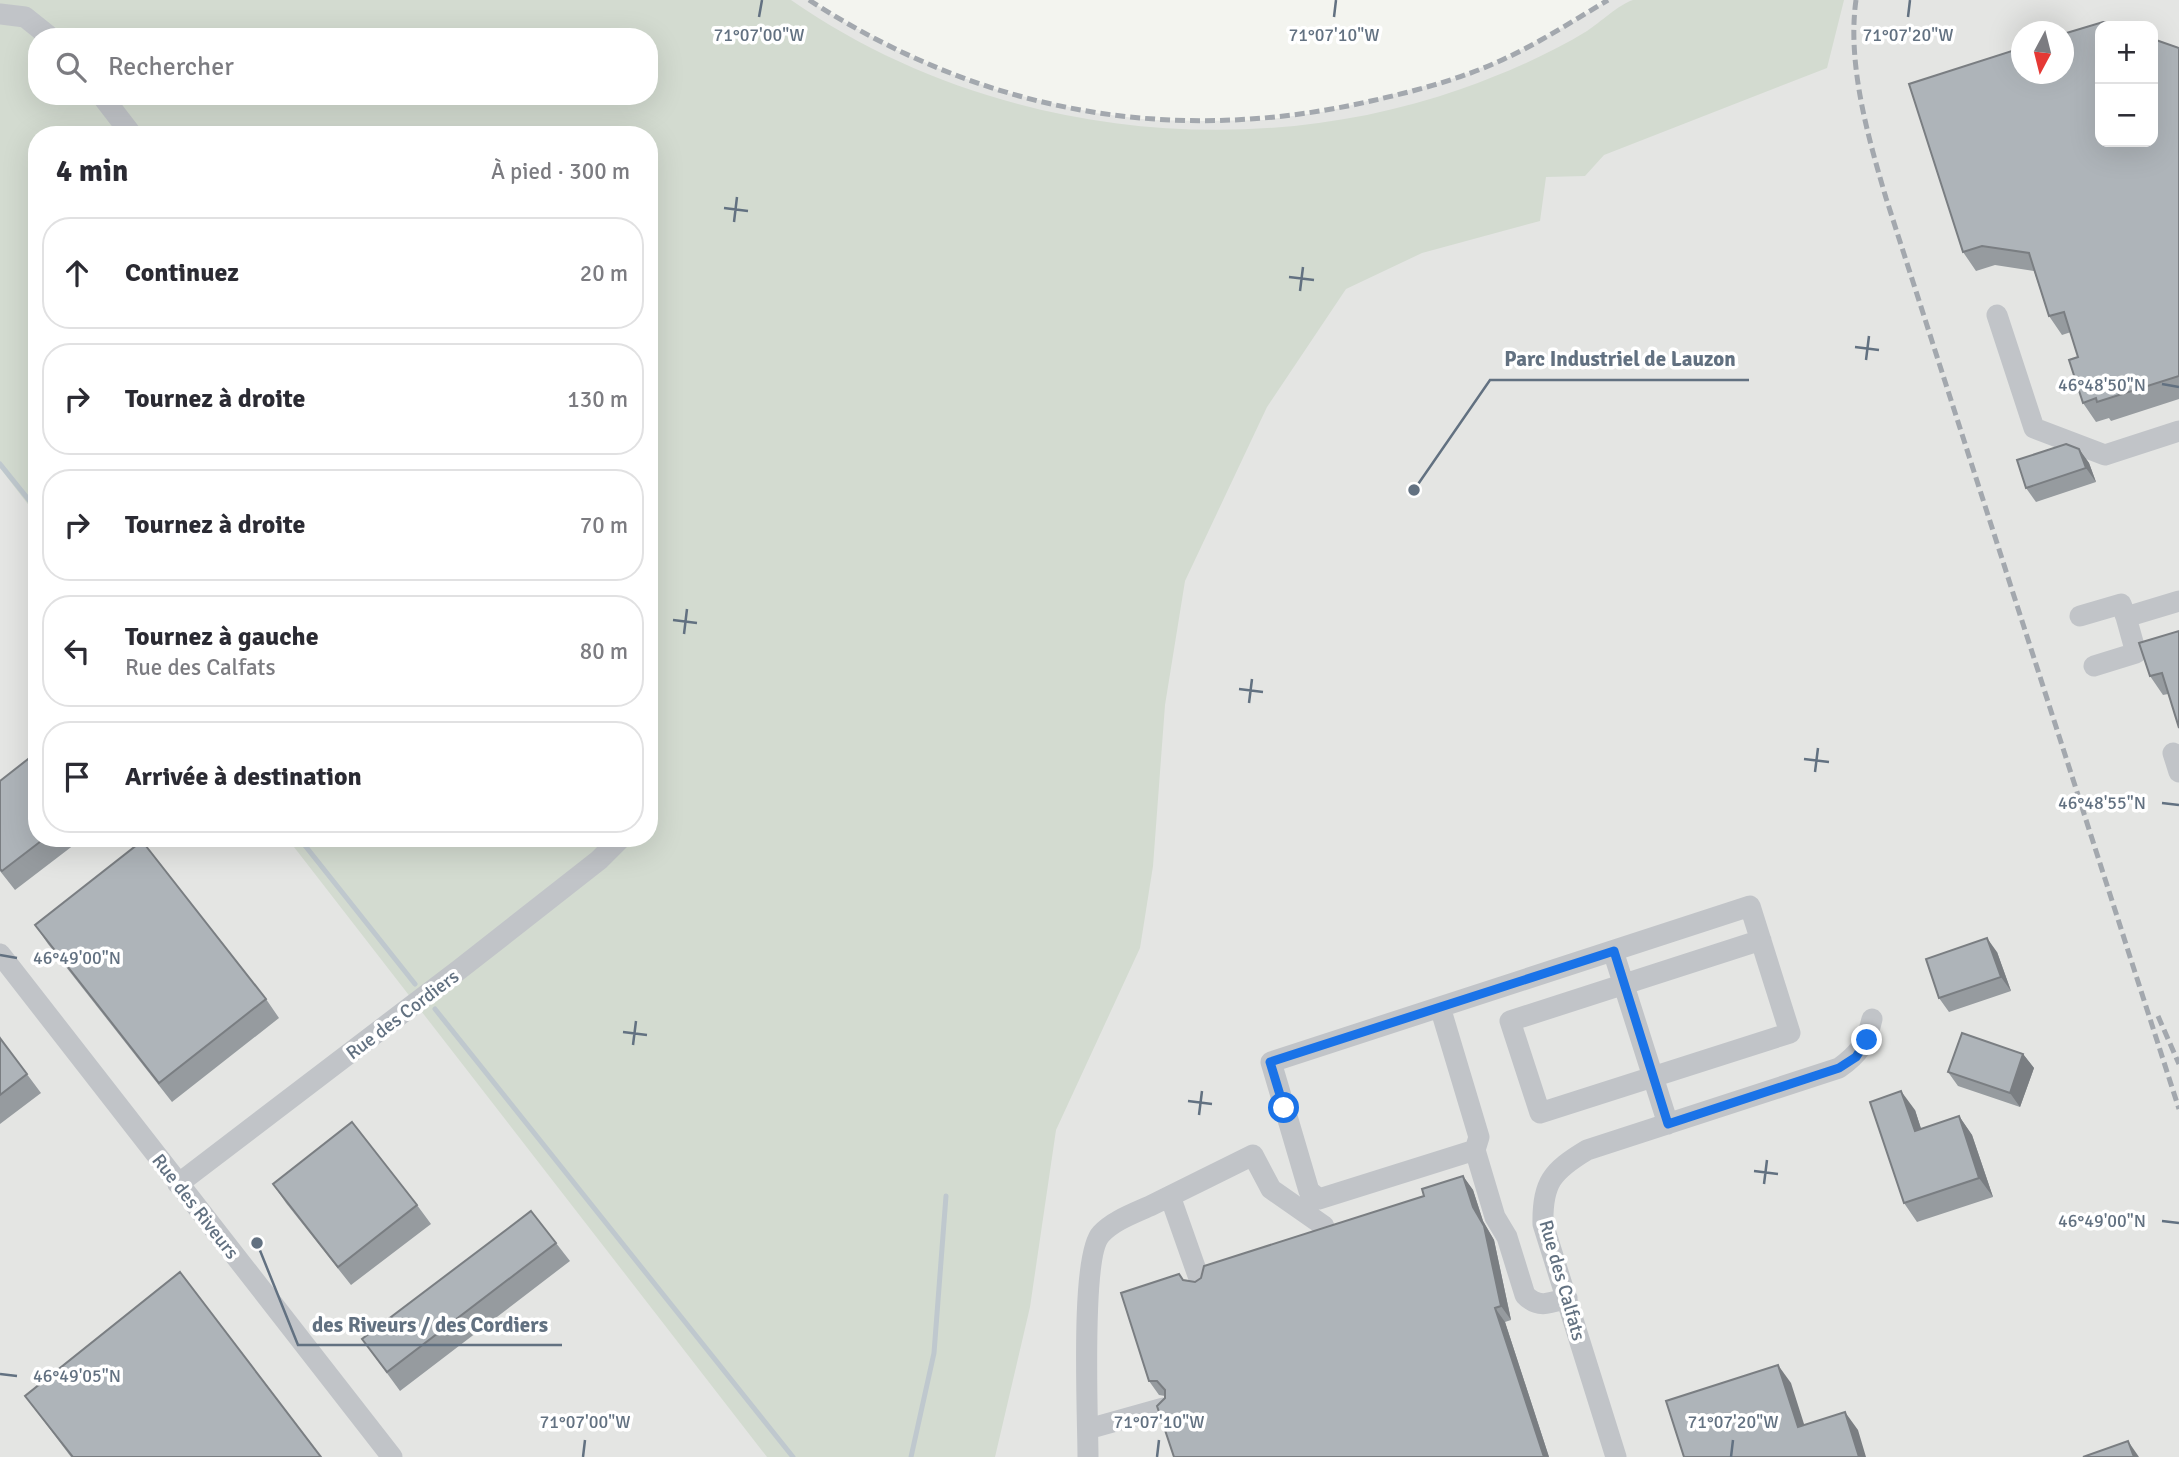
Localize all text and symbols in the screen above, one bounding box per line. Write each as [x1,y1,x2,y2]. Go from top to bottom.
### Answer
north arrow [2011,21,2074,84]
map controls [2095,21,2158,147]
button: + [2095,21,2158,84]
text: 71°07'00"W [714,24,804,46]
text: 71°07'10"W [1289,24,1379,46]
text: 71°07'20"W [1863,24,1953,46]
search box [28,28,658,105]
icon: search [52,48,90,86]
text: Rechercher [108,51,234,83]
button: − [2095,84,2158,147]
text: 4 min [56,153,128,190]
text: À pied · 300 m [491,157,630,186]
icon: ahead [58,254,96,292]
text: Continuez [125,257,239,289]
text: 20 m [580,259,628,288]
callout: Parc Industriel de Lauzon [1490,338,1749,380]
text: Parc Industriel de Lauzon [1504,346,1736,372]
text: 46°48'50"N [2058,374,2146,396]
icon: right [58,380,96,418]
text: Tournez à droite [125,383,305,415]
text: 130 m [567,385,628,414]
icon: right [58,506,96,544]
text: Tournez à droite [125,509,305,541]
text: 70 m [580,511,628,540]
text: Tournez à gauche [125,621,319,653]
icon: left [58,632,96,670]
text: 80 m [580,637,628,666]
text: Rue des Calfats [125,653,275,682]
icon: arrive [58,758,96,796]
text: Arrivée à destination [125,761,362,793]
text: 46°48'55"N [2058,792,2146,814]
text: 46°49'00"N [33,947,121,969]
street label: Rue des Cordiers [341,965,464,1065]
route end [1851,1024,1882,1055]
route start [1268,1092,1299,1123]
street label: Rue des Riveurs [147,1149,244,1264]
text: 46°49'00"N [2058,1210,2146,1232]
street label: Rue des Calfats [1533,1217,1591,1343]
callout: des Riveurs / des Cordiers [298,1303,562,1345]
text: des Riveurs / des Cordiers [312,1312,548,1338]
text: 46°49'05"N [33,1365,121,1387]
text: 71°07'00"W [540,1411,630,1433]
text: 71°07'10"W [1114,1411,1204,1433]
text: 71°07'20"W [1688,1411,1778,1433]

